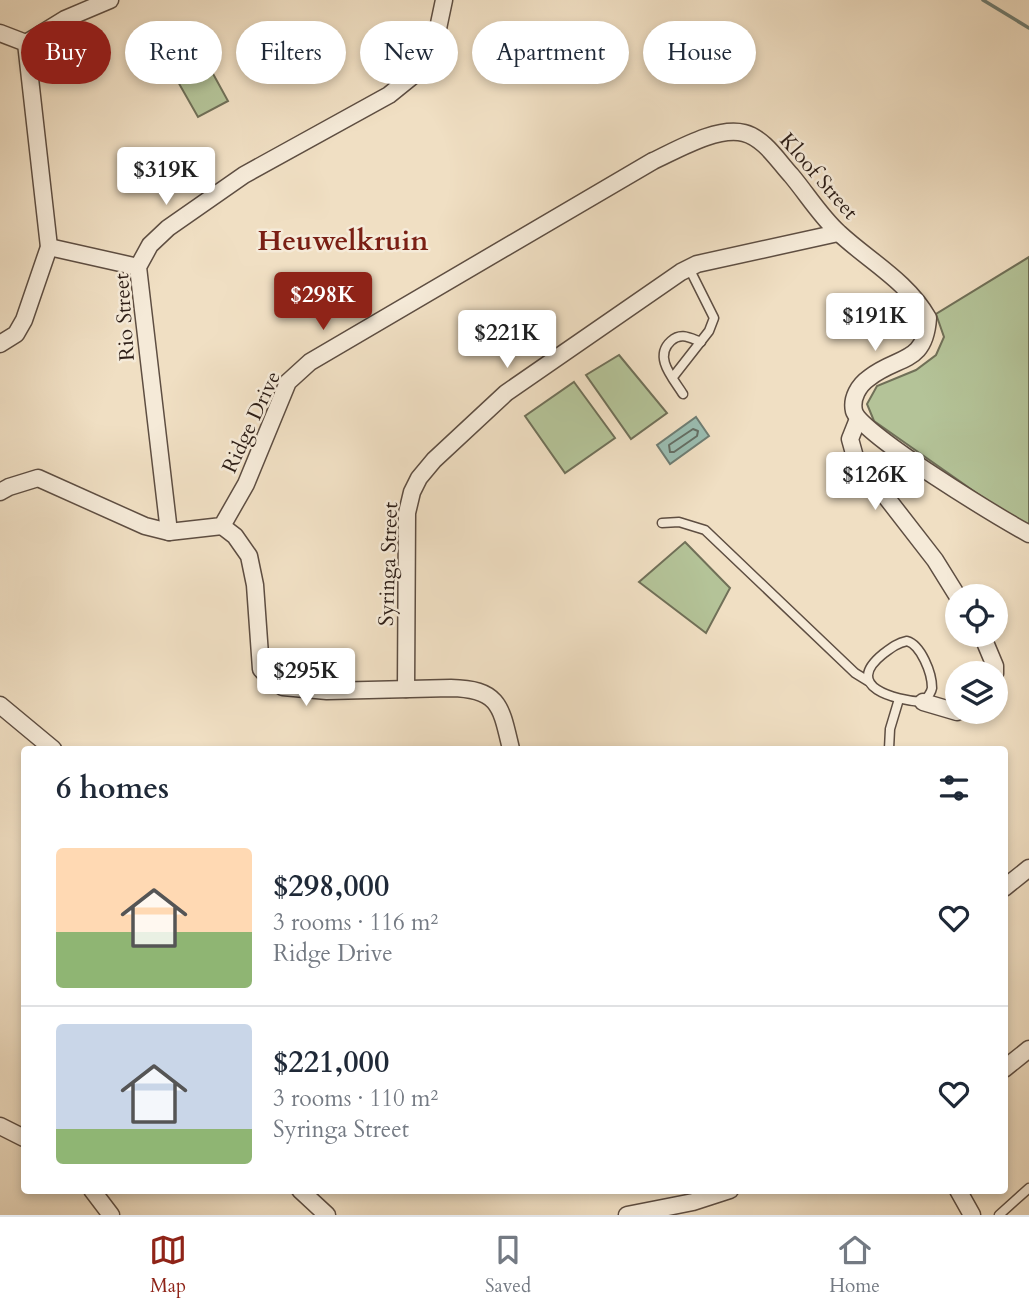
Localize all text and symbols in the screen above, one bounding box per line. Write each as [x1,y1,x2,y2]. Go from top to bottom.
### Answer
chip: Buy [21,21,111,84]
chip: Rent [125,21,222,84]
chip: Filters [236,21,346,84]
chip: New [360,21,458,84]
chip: Apartment [472,21,629,84]
chip: House [643,21,756,84]
street label: Kloof Street [773,127,865,226]
pin: $319K [117,148,215,207]
text: $319K [133,154,199,185]
district label: Heuwelkruin [258,222,428,260]
street label: Rio Street [107,272,142,362]
pin: $298K [274,272,372,332]
text: $298K [290,279,356,310]
pin: $191K [826,294,924,353]
text: $191K [842,300,908,331]
pin: $221K [458,310,556,370]
text: $221K [474,317,540,348]
street label: Ridge Drive [215,367,288,478]
pin: $126K [826,452,924,512]
text: $126K [842,459,908,490]
street label: Syringa Street [372,501,405,627]
map controls [945,584,1008,724]
button: locate [945,584,1008,647]
pin: $295K [257,648,355,708]
text: $295K [273,655,339,686]
button: layers [945,661,1008,724]
text: 6 homes [56,768,169,809]
icon: filters [935,769,973,807]
text: $298,000 [273,866,389,907]
icon: home [112,876,196,960]
icon: heart [935,899,973,937]
text: 3 rooms · 116 m² [273,907,438,938]
text: Ridge Drive [273,938,393,969]
text: $221,000 [273,1042,389,1083]
icon: home [112,1052,196,1136]
icon: heart [935,1075,973,1113]
text: 3 rooms · 110 m² [273,1083,438,1114]
text: Syringa Street [273,1114,409,1145]
tab: Map [149,1231,187,1299]
tab: Saved [485,1231,531,1299]
tab: Home [829,1231,880,1299]

